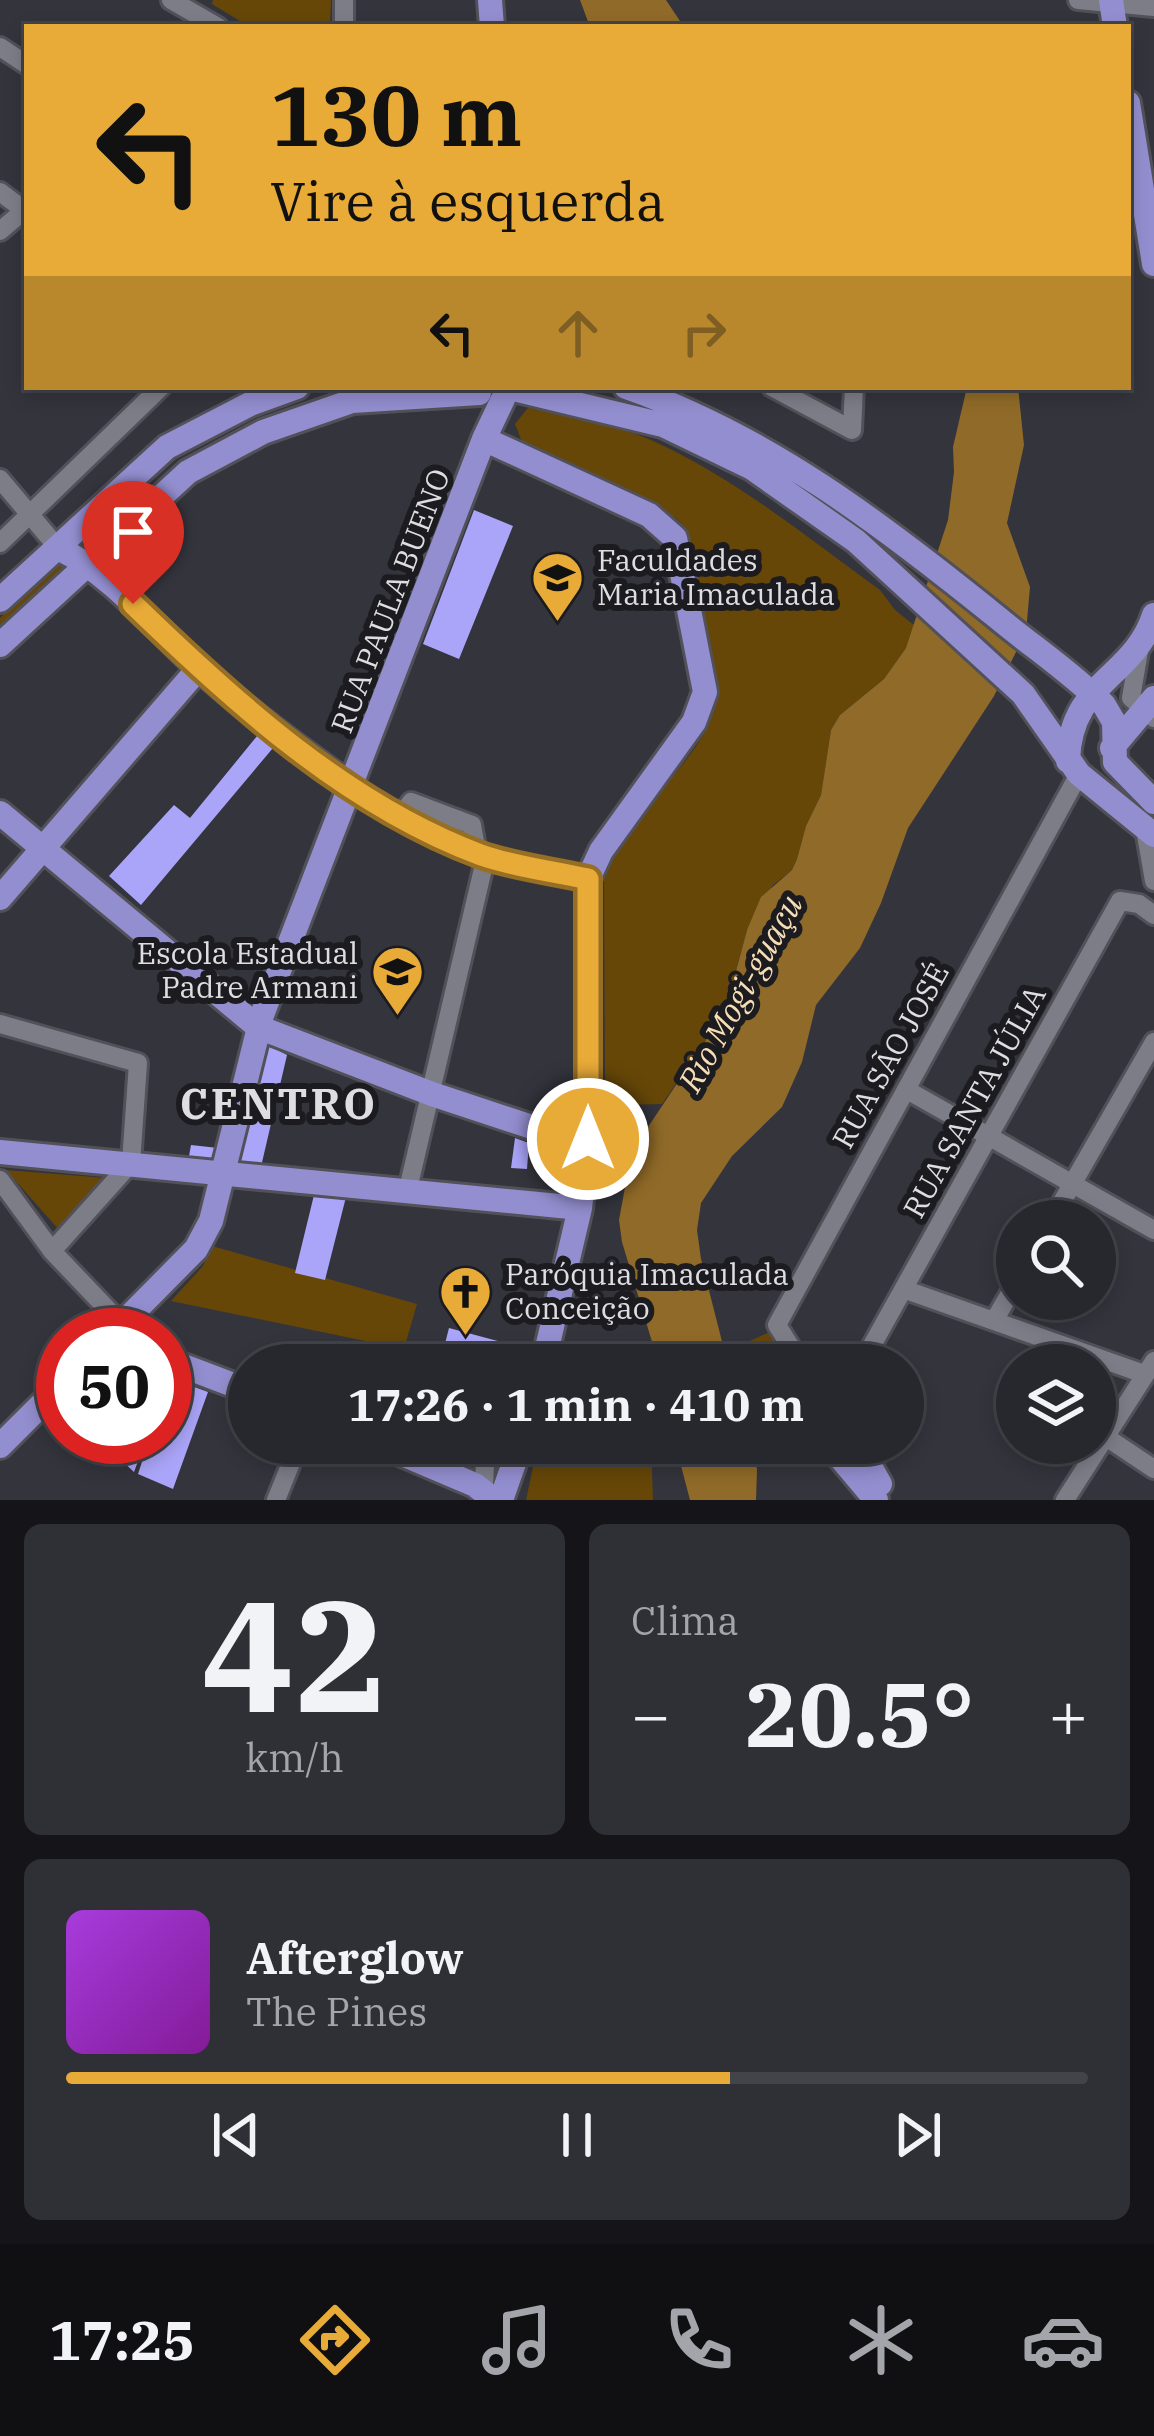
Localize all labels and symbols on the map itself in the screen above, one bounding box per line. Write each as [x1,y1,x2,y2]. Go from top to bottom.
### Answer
street label: RUA PAULA BUENO [321,463,458,738]
pin [82,481,184,604]
place label: Faculdades Maria Imaculada [597,540,835,613]
school or university icon: Faculdades Maria Imaculada [530,550,586,624]
water label: Rio Mogi-guaçu [667,886,812,1100]
place label: Escola Estadual Padre Armani [137,933,358,1006]
school or university icon: Escola Estadual Padre Armani [369,943,425,1017]
street label: RUA SÃO JOSÉ [823,956,957,1155]
street label: RUA SANTA JÚLIA [894,978,1054,1224]
district label: CENTRO [180,1076,378,1131]
position arrow [525,1076,651,1202]
place label: Paróquia Imaculada Conceição [505,1254,789,1327]
church icon: Paróquia Imaculada Conceição [438,1264,494,1338]
speed limit sign: 50 [36,1308,192,1464]

